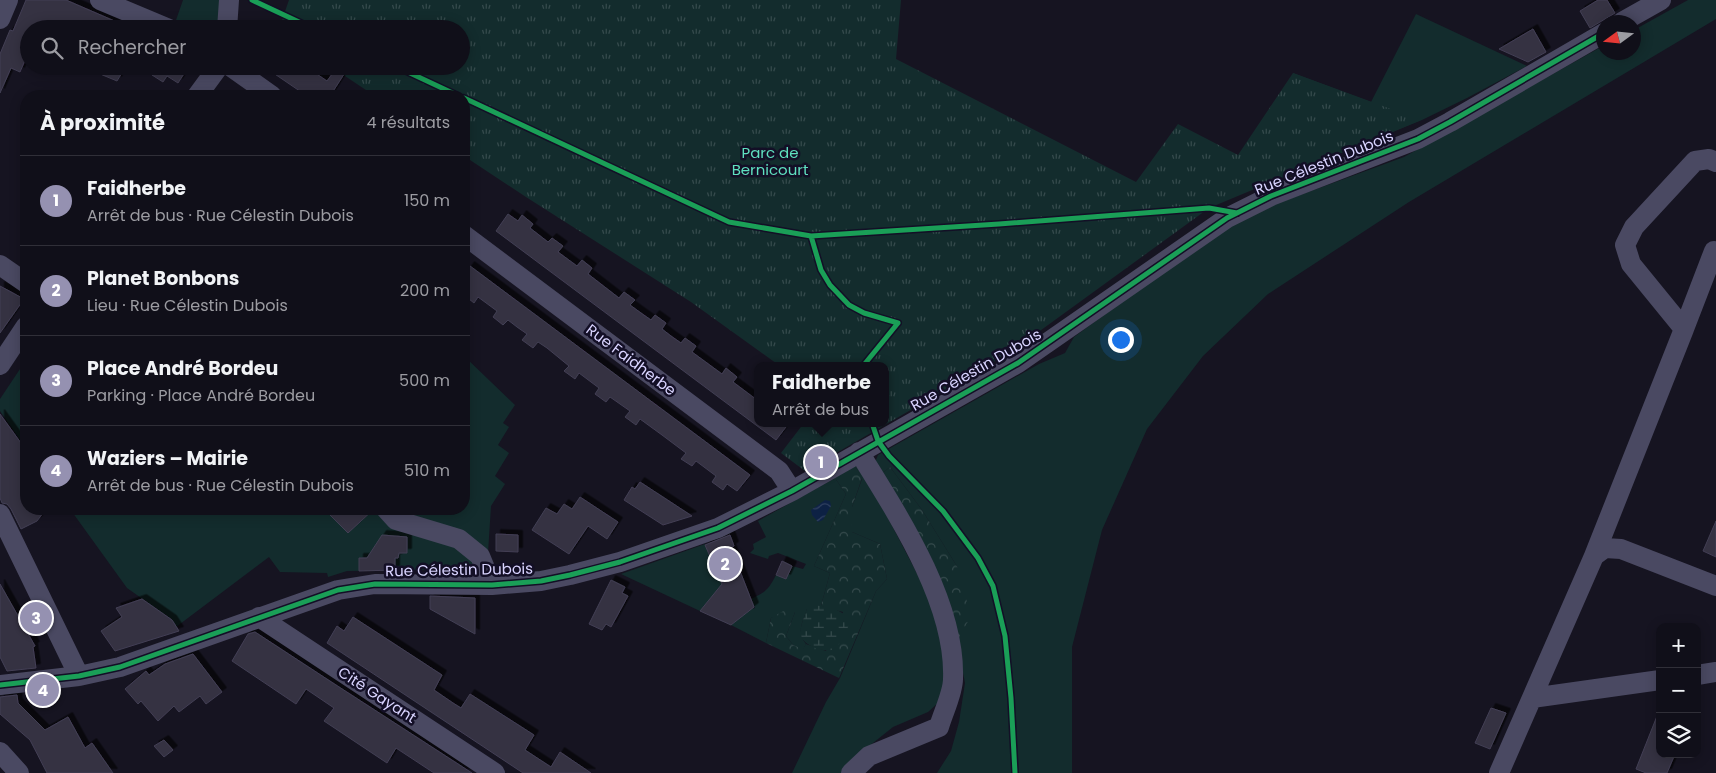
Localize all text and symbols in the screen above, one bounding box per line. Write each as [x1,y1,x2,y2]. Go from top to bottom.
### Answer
north arrow [1596,15,1641,60]
search box [20,20,470,75]
icon: search [38,34,66,62]
text: Rechercher [78,34,186,61]
text: À proximité [40,108,165,137]
text: 4 résultats [366,111,450,134]
street label: Rue Célestin Dubois [1251,125,1396,200]
park label: Parc de Bernicourt [732,142,808,180]
text: Faidherbe [87,175,186,202]
text: 1 [53,189,59,212]
text: 150 m [404,189,450,212]
text: Arrêt de bus · Rue Célestin Dubois [87,204,354,227]
text: Planet Bonbons [87,265,239,292]
text: 2 [51,279,61,302]
text: 200 m [400,279,450,302]
text: Lieu · Rue Célestin Dubois [87,294,288,317]
street label: Rue Faidherbe [582,319,681,400]
street label: Rue Célestin Dubois [906,323,1045,416]
your location [1108,327,1134,353]
text: Place André Bordeu [87,355,278,382]
popup [754,362,889,427]
text: 3 [51,369,61,392]
text: 500 m [399,369,450,392]
text: Faidherbe [772,369,871,396]
text: Parking · Place André Bordeu [87,384,315,407]
text: Arrêt de bus [772,398,869,421]
pin: 1 [805,443,837,481]
text: Waziers – Mairie [87,445,248,472]
text: 4 [51,459,61,482]
text: 510 m [404,459,450,482]
text: Arrêt de bus · Rue Célestin Dubois [87,474,354,497]
pin: 2 [709,545,741,583]
street label: Rue Célestin Dubois [385,558,533,581]
pin: 3 [20,599,52,637]
map controls [1656,623,1701,758]
button: + [1656,623,1701,668]
street label: Cité Gayant [334,661,421,728]
button: − [1656,668,1701,713]
pin: 4 [27,671,59,709]
button: layers [1656,713,1701,758]

